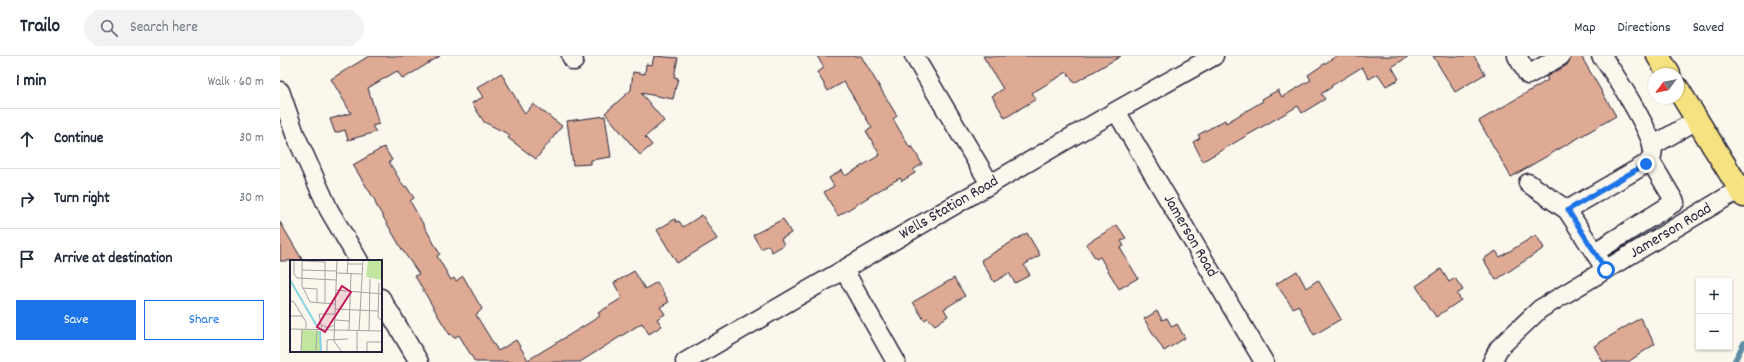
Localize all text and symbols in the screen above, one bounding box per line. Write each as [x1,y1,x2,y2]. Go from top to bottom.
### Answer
search box [84,10,364,46]
text: Trailo [20,14,60,41]
icon: search [98,17,120,39]
text: Search here [130,17,198,39]
text: Map [1574,18,1596,38]
text: Directions [1618,18,1671,38]
text: Saved [1693,18,1724,38]
north arrow [1648,68,1684,104]
text: 1 min [16,70,46,94]
text: Walk · 60 m [208,73,264,92]
icon: ahead [16,128,38,150]
text: Continue [54,128,103,150]
text: 30 m [239,129,264,148]
route end [1637,155,1655,173]
street label: Wells Station Road [895,170,1003,246]
icon: right [16,188,38,210]
text: Turn right [54,188,110,210]
text: 30 m [239,189,264,208]
street label: Jamerson Road [1157,190,1223,282]
street label: Jamerson Road [1626,197,1716,265]
icon: arrive [16,248,38,270]
text: Arrive at destination [54,248,172,270]
inset map [290,260,382,352]
route start [1597,261,1615,279]
map controls [1696,278,1732,350]
button: + [1696,278,1732,314]
button: Save [16,300,136,340]
button: Share [144,300,264,340]
button: − [1696,314,1732,350]

